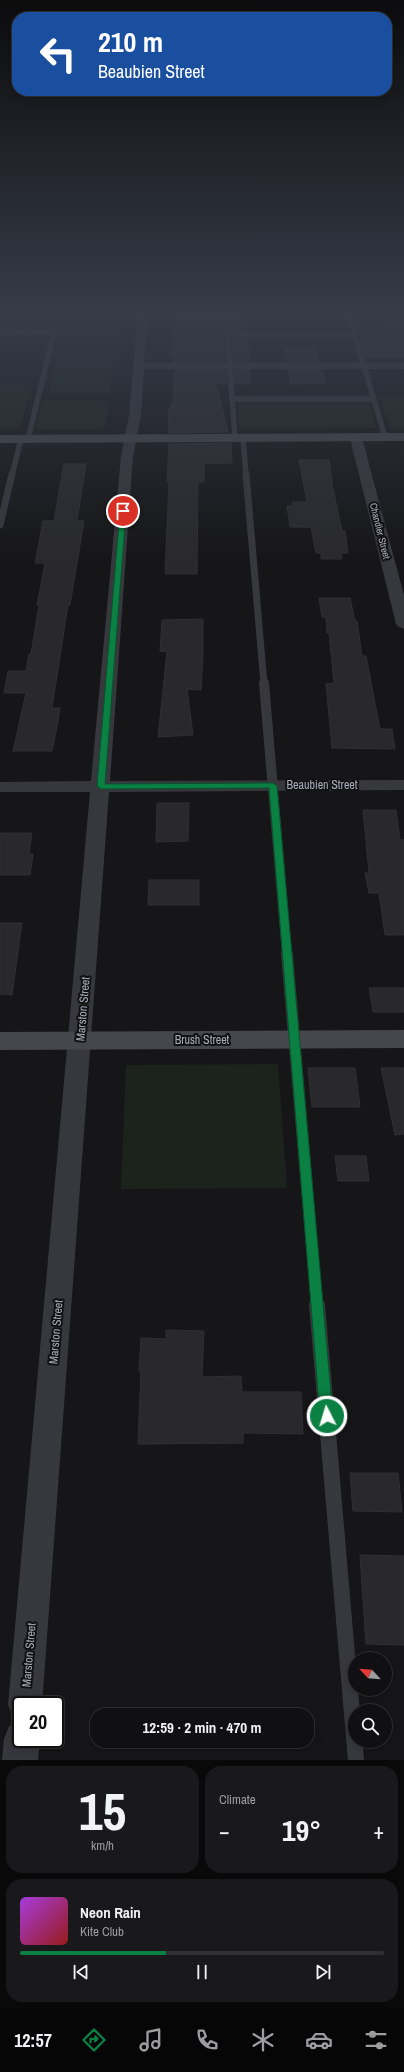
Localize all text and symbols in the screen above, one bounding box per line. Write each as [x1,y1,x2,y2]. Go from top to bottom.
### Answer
text: 210 m [98,23,163,61]
icon: left [32,28,84,80]
text: Beaubien Street [98,59,205,84]
pin [106,494,140,528]
icon: arrive [112,500,134,522]
street label: Chandler Street [367,502,393,561]
street label: Beaubien Street [286,777,358,793]
street label: Marston Street [72,976,94,1042]
street label: Brush Street [175,1032,230,1048]
street label: Marston Street [45,1299,67,1365]
position arrow [306,1395,348,1437]
street label: Marston Street [18,1622,40,1688]
north arrow [348,1652,392,1696]
map controls [348,1652,392,1748]
speed limit sign: 20 [12,1696,64,1748]
button: search [348,1704,392,1748]
text: 12:59 · 2 min · 470 m [143,1717,261,1738]
text: 15 [79,1776,126,1846]
text: Climate [219,1791,256,1808]
text: 19° [282,1810,321,1850]
text: − [219,1816,230,1846]
text: + [373,1816,384,1846]
text: km/h [91,1837,114,1854]
text: Neon Rain [80,1902,141,1923]
text: Kite Club [80,1923,124,1940]
icon: previous [70,1961,92,1983]
icon: pause [191,1961,213,1983]
icon: next [312,1961,334,1983]
icon: directions [80,2026,108,2054]
icon: music [137,2026,165,2054]
icon: phone [193,2026,221,2054]
icon: climate [249,2026,277,2054]
icon: car [305,2026,333,2054]
icon: filters [362,2026,390,2054]
text: 12:57 [14,2028,52,2053]

